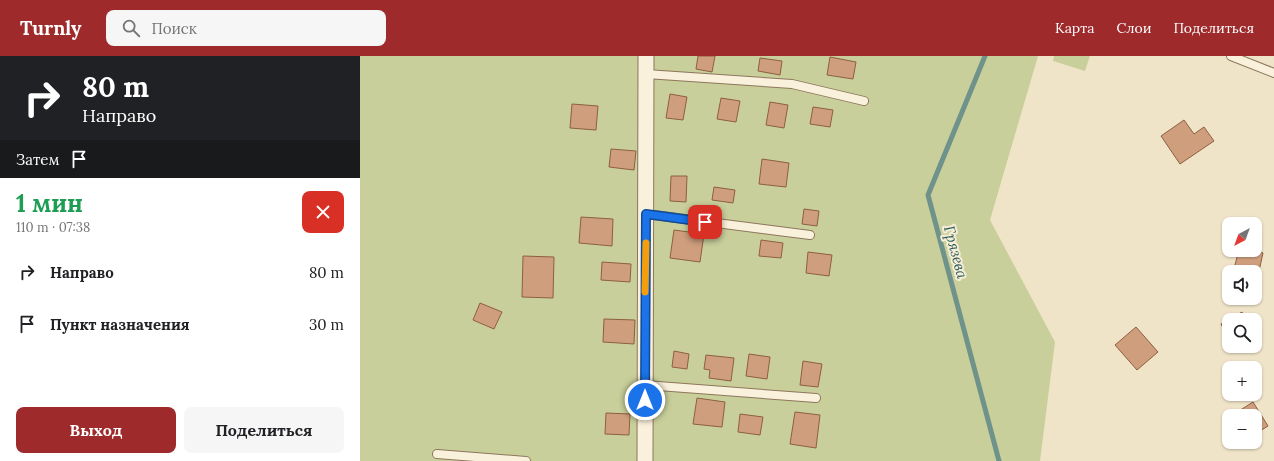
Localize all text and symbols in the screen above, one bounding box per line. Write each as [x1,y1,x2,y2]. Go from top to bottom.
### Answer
search box [106,10,386,46]
text: Turnly [20,16,82,40]
icon: search [120,17,142,39]
text: Поиск [152,19,197,38]
text: Карта [1055,19,1094,37]
text: Слои [1116,19,1151,37]
text: Поделиться [1173,19,1254,37]
text: 80 m [82,69,149,105]
icon: right [16,72,68,124]
text: Направо [82,104,156,127]
icon: arrive [68,148,90,170]
text: Затем [16,150,60,169]
text: 1 мин [16,188,83,219]
button: close [302,191,344,233]
pin [688,205,722,239]
icon: arrive [694,211,716,233]
north arrow [1222,217,1262,257]
map controls [1222,217,1262,449]
text: 110 m · 07:38 [16,219,90,236]
water label: Грязева [940,223,972,281]
icon: right [16,261,38,283]
text: Направо [50,263,114,282]
text: 80 m [309,263,344,282]
button: sound [1222,265,1262,305]
icon: arrive [16,313,38,335]
button: search [1222,313,1262,353]
text: Пункт назначения [50,315,190,334]
text: 30 m [309,315,344,334]
button: + [1222,361,1262,401]
position arrow [624,379,666,421]
button: Выход [16,407,176,453]
button: Поделиться [184,407,344,453]
button: − [1222,409,1262,449]

